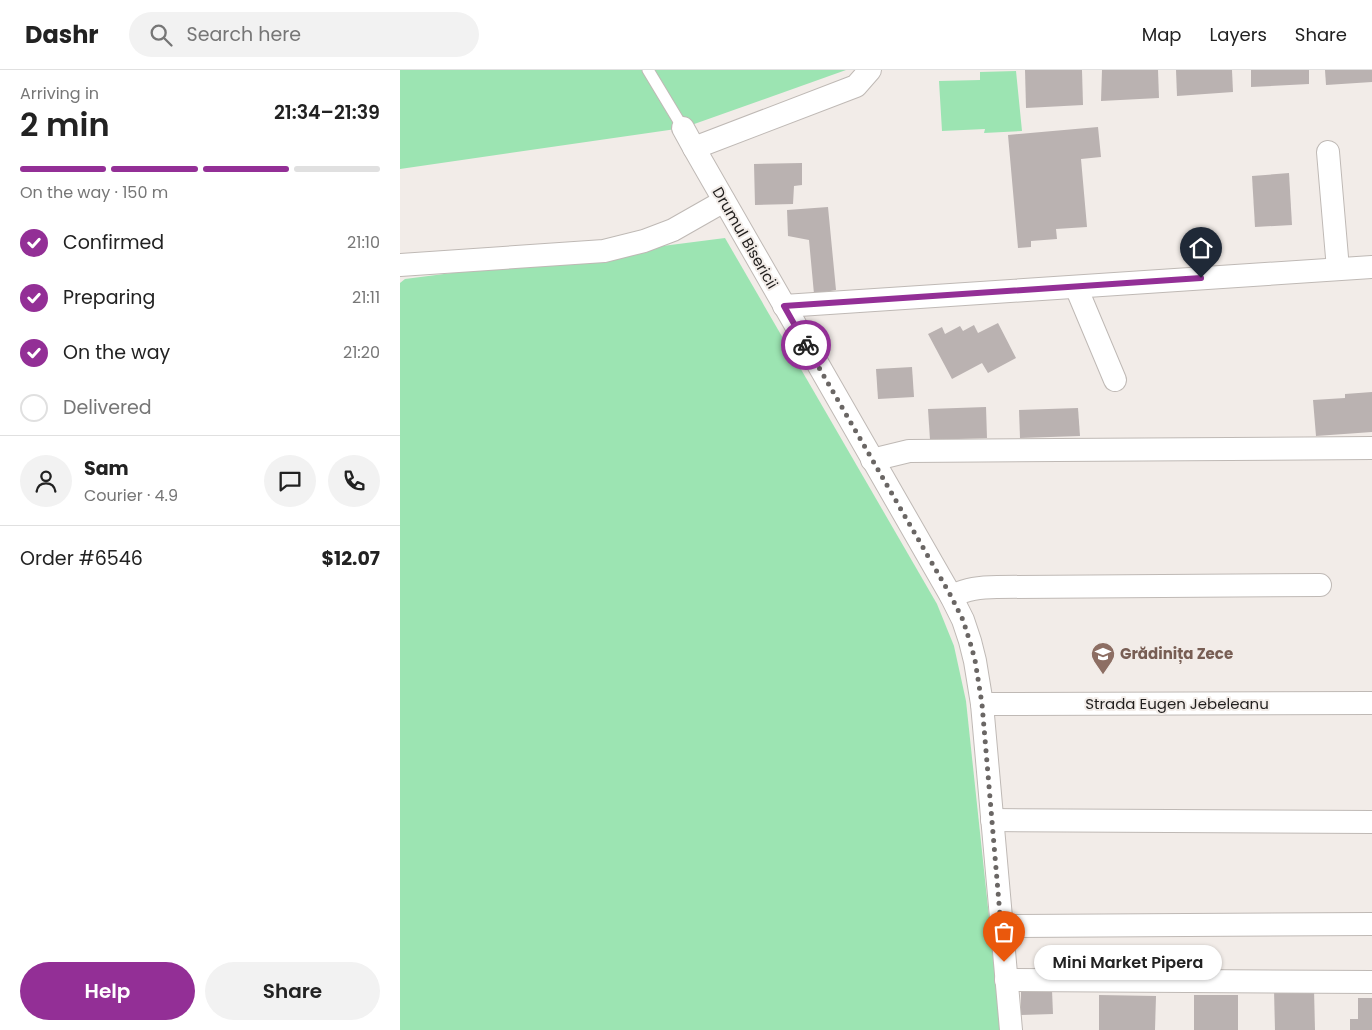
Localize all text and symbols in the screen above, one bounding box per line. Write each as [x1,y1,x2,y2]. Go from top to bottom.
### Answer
search box [129,12,479,57]
text: Dashr [25,18,99,51]
icon: search [147,21,175,49]
text: Search here [187,21,301,48]
text: Map [1142,22,1182,47]
text: Layers [1210,22,1267,47]
text: Share [1295,22,1347,47]
text: Arriving in [20,82,99,105]
text: 21:34–21:39 [274,99,380,126]
text: 2 min [20,102,110,147]
text: On the way · 150 m [20,181,168,204]
street label: Drumul Bisericii [708,183,783,293]
pin [1180,227,1222,278]
icon: check [20,229,48,257]
text: Confirmed [63,229,164,256]
text: 21:10 [347,231,380,254]
icon: home [1187,234,1215,262]
icon: check [20,284,48,312]
text: Preparing [63,284,155,311]
text: 21:11 [352,286,380,309]
courier [781,320,831,370]
icon: bike [792,331,820,359]
icon: check [20,339,48,367]
text: On the way [63,339,170,366]
text: 21:20 [343,341,380,364]
text: Delivered [63,394,152,421]
button: person [20,455,72,507]
text: Sam [84,455,129,482]
button: chat [264,455,316,507]
button: phone [328,455,380,507]
text: Courier · 4.9 [84,484,178,507]
text: Order #6546 [20,545,143,572]
text: $12.07 [322,545,380,572]
school or university icon: Grădinița Zece [1090,641,1116,675]
place label: Grădinița Zece [1120,643,1233,665]
street label: Strada Eugen Jebeleanu [1085,693,1269,714]
pin [983,911,1025,962]
icon: bag [990,918,1018,946]
callout: Mini Market Pipera [1034,944,1222,980]
text: Mini Market Pipera [1053,951,1203,974]
button: Help [20,962,195,1020]
button: Share [205,962,380,1020]

